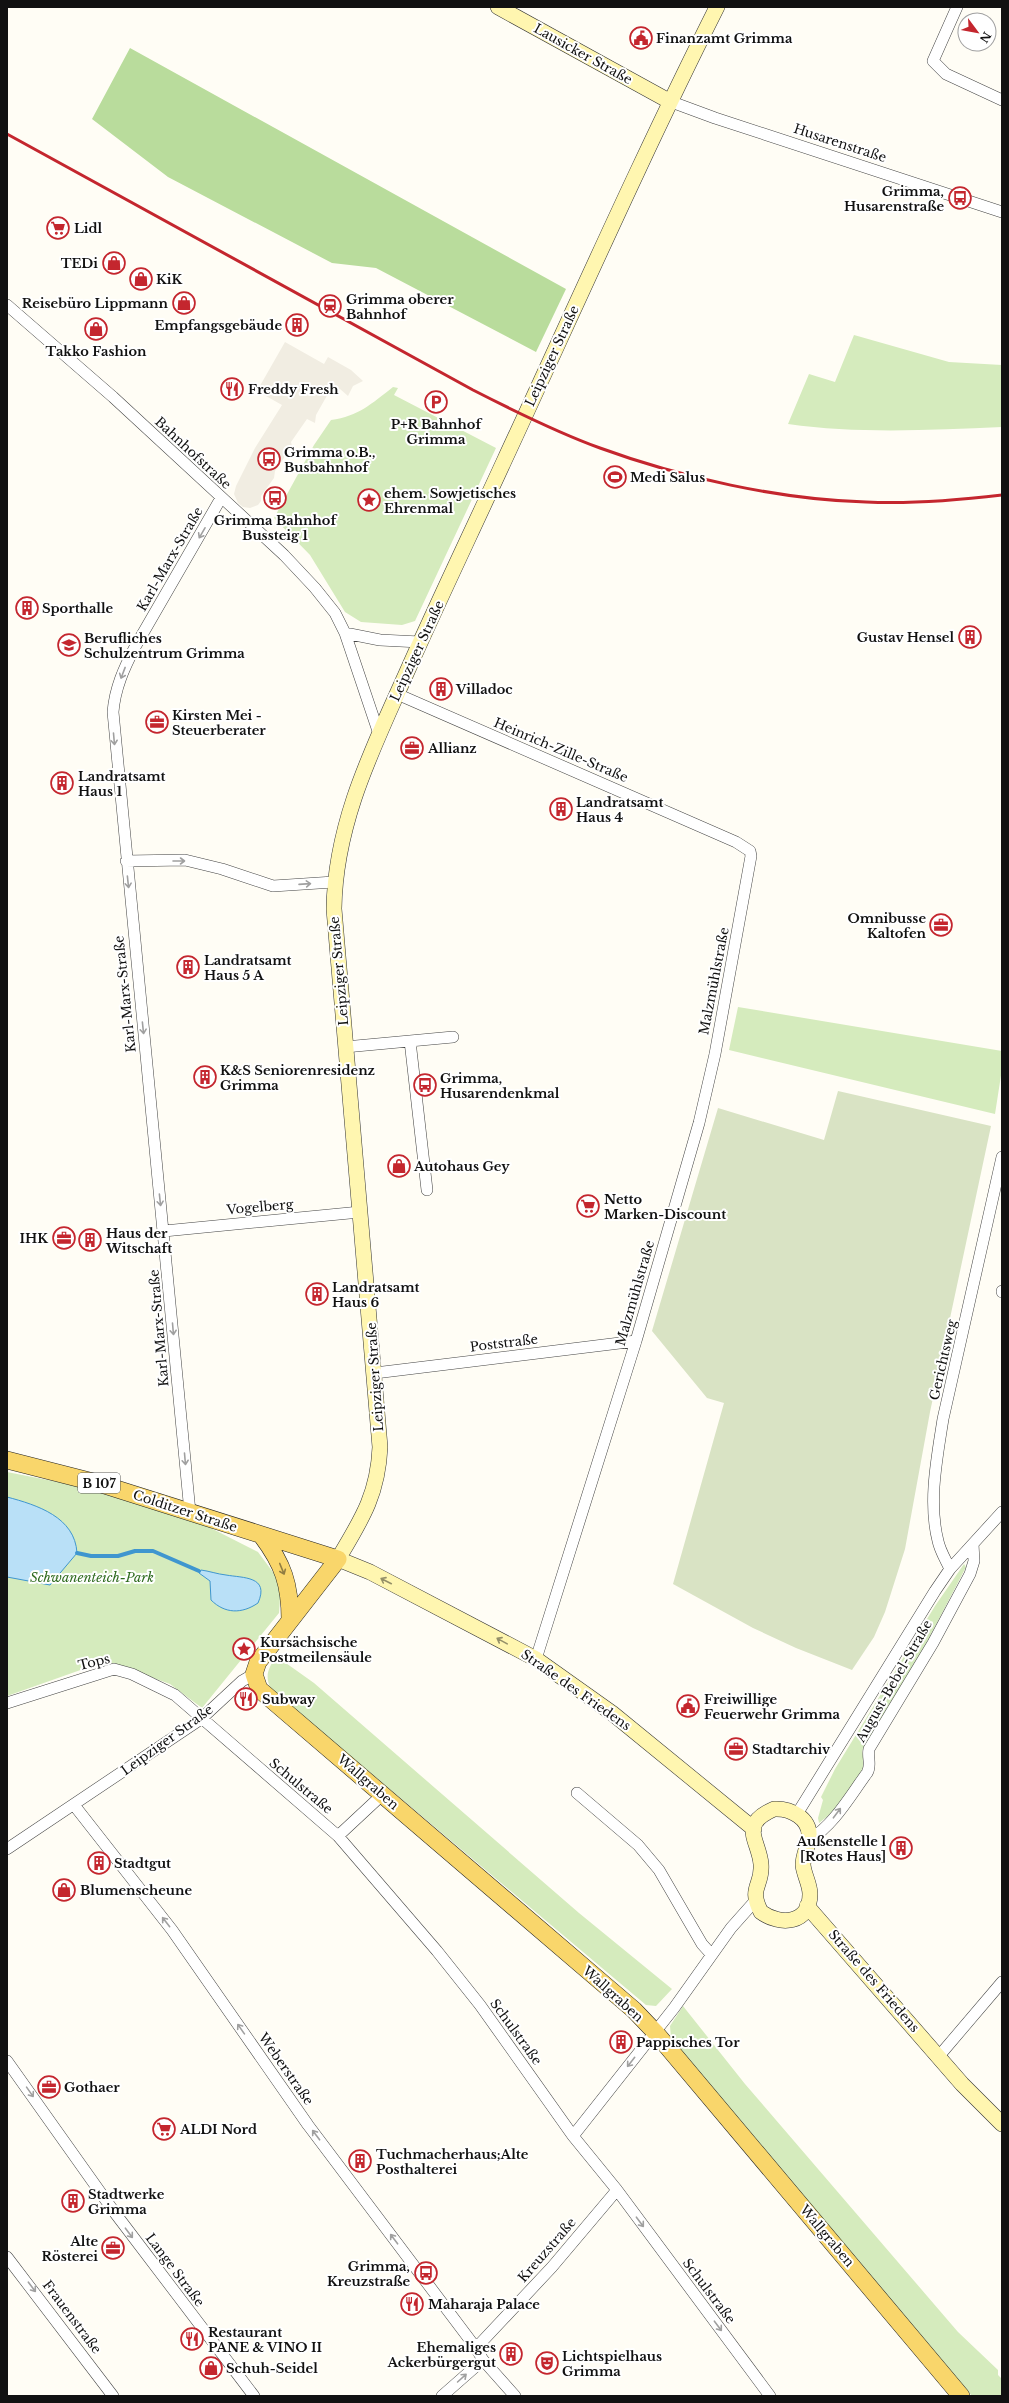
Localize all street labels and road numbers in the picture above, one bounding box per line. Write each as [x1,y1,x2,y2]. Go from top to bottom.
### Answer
street label: Lausicker Straße [531,20,635,88]
street label: Husarenstraße [791,120,889,166]
street label: Leipziger Straße [521,303,583,409]
street label: Bahnhofstraße [151,413,235,493]
street label: Karl-Marx-Straße [133,504,207,614]
street label: Leipziger Straße [386,598,448,704]
street label: Heinrich-Zille-Straße [491,714,631,786]
street label: Leipziger Straße [326,916,352,1026]
street label: Malzmühlstraße [695,926,733,1036]
street label: Karl-Marx-Straße [110,935,140,1053]
street label: Vogelberg [225,1196,294,1218]
street label: Malzmühlstraße [612,1238,658,1348]
street label: Karl-Marx-Straße [145,1269,173,1387]
street label: Gerichtsweg [925,1318,961,1402]
street label: Leipziger Straße [363,1322,387,1432]
street label: Poststraße [469,1330,539,1356]
road number: B 107 [78,1473,120,1493]
street label: Colditzer Straße [131,1486,239,1536]
street label: August-Bebel-Straße [852,1617,936,1746]
street label: Straße des Friedens [518,1646,634,1734]
street label: Tops [76,1650,112,1674]
street label: Leipziger Straße [118,1701,216,1779]
street label: Wallgraben [333,1750,402,1813]
street label: Schulstraße [266,1754,336,1818]
street label: Straße des Friedens [825,1926,923,2036]
street label: Wallgraben [578,1962,647,2026]
street label: Schulstraße [486,1996,546,2068]
street label: Weberstraße [254,2029,317,2108]
street label: Wallgraben [795,2201,858,2271]
street label: Kreuzstraße [514,2214,580,2286]
street label: Lange Straße [142,2230,208,2310]
street label: Schulstraße [679,2255,739,2327]
street label: Frauenstraße [39,2277,105,2357]

